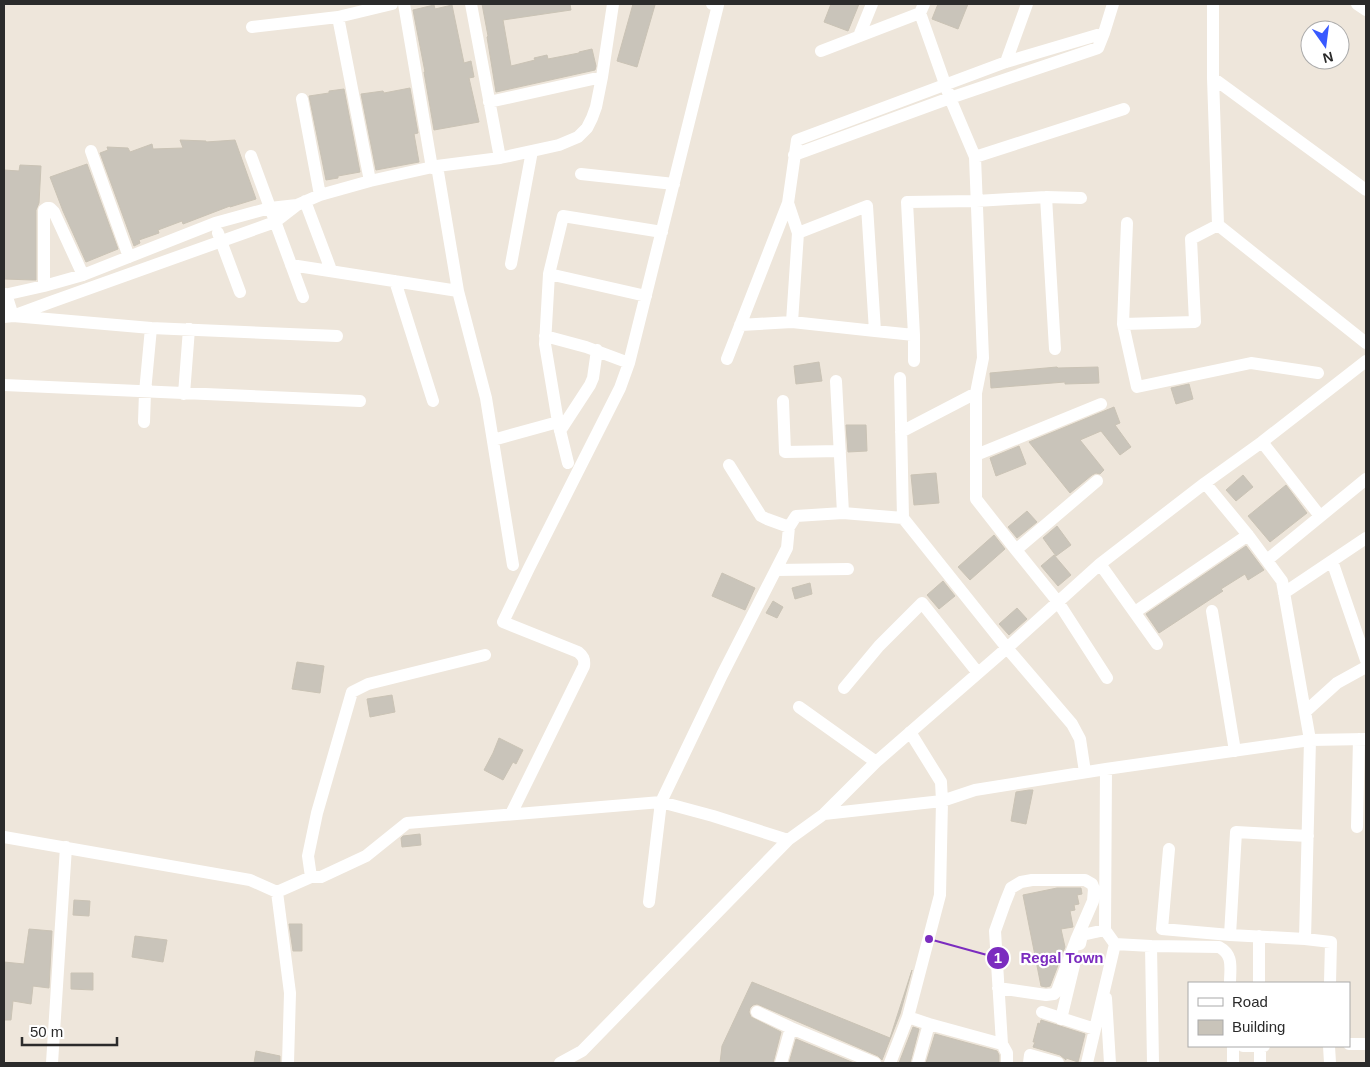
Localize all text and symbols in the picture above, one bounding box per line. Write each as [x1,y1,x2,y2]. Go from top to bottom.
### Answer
north arrow [1300,20,1350,70]
text: N [1321,49,1335,67]
callout: Regal Town [985,943,1113,973]
text: 1 [994,949,1002,966]
text: Regal Town [1020,949,1104,966]
legend [1188,982,1350,1047]
text: Road [1232,993,1268,1010]
scale bar [22,1014,118,1046]
text: Building [1232,1018,1285,1035]
text: 50 m [30,1023,63,1040]

